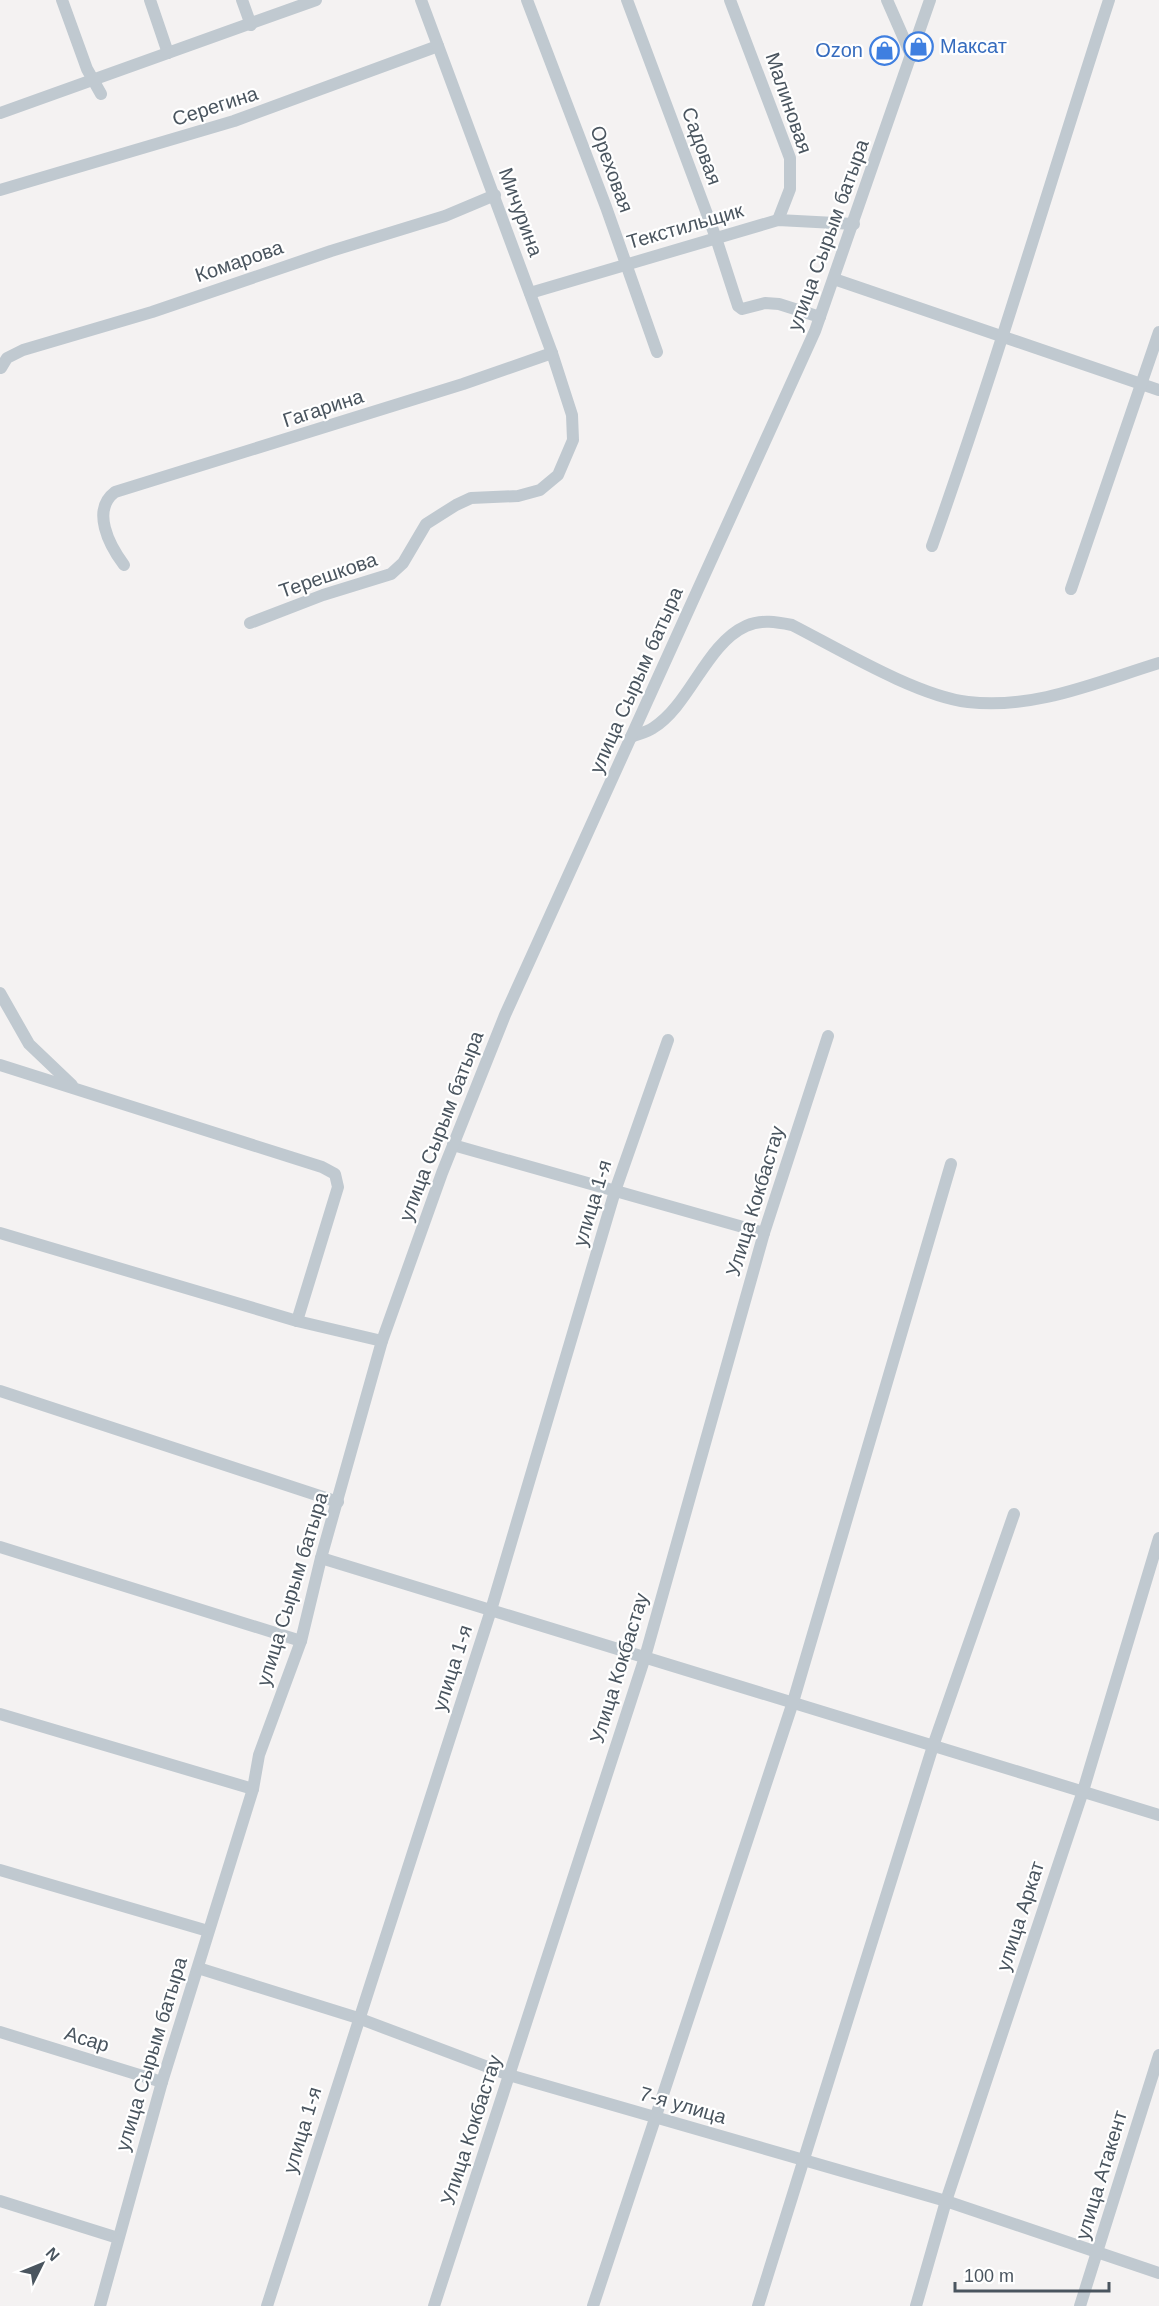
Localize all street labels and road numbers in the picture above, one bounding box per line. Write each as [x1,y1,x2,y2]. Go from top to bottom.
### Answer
street label: Малиновая [761,50,817,156]
street label: Серегина [170,82,261,130]
street label: Садовая [678,104,726,188]
street label: Ореховая [586,123,638,215]
street label: улица Сырым батыра [783,136,873,333]
street label: Мичурина [495,165,547,260]
street label: Текстильщик [624,199,746,253]
street label: Комарова [192,235,287,286]
street label: Гагарина [280,384,367,431]
street label: Терешкова [276,548,381,602]
street label: улица Сырым батыра [585,583,687,777]
street label: улица Сырым батыра [395,1027,488,1224]
street label: Улица Кокбастау [722,1123,788,1279]
street label: улица 1-я [568,1157,616,1249]
street label: улица Сырым батыра [252,1489,332,1689]
street label: Улица Кокбастау [586,1590,652,1746]
street label: улица 1-я [428,1622,476,1714]
street label: улица Аркат [992,1858,1048,1974]
street label: улица Сырым батыра [111,1954,191,2154]
street label: Асар [62,2022,112,2056]
street label: Улица Кокбастау [436,2052,506,2208]
street label: 7-я улица [637,2082,730,2128]
street label: улица 1-я [278,2084,326,2176]
street label: улица Атакент [1071,2108,1131,2242]

